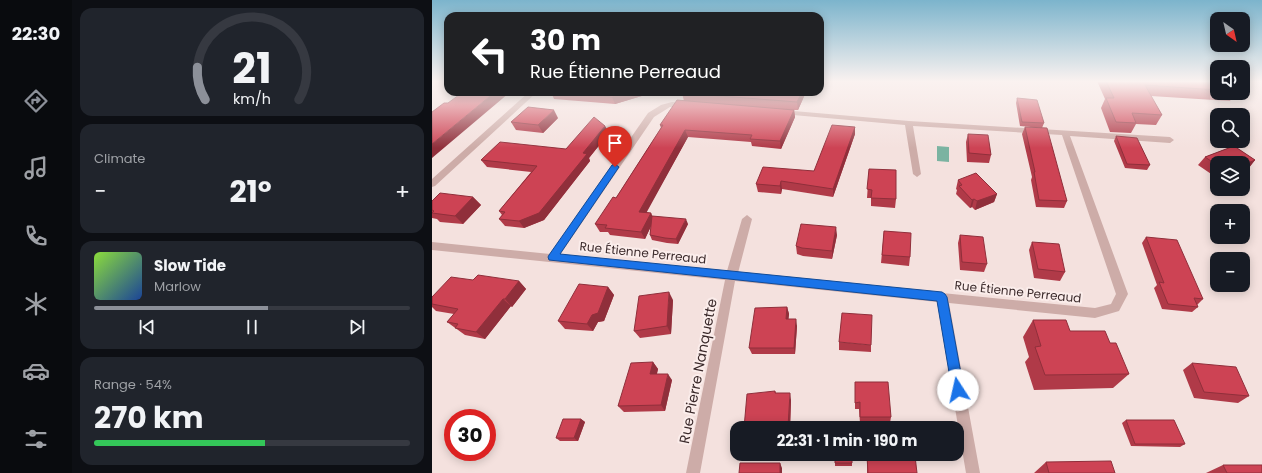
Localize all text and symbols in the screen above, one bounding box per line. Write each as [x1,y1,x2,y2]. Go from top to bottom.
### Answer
north arrow [1210,12,1250,52]
map controls [1210,12,1250,292]
text: 22:30 [12,21,60,46]
text: 30 m [530,21,601,60]
icon: left [464,28,516,80]
text: 21 [232,39,272,98]
text: Rue Étienne Perreaud [530,59,721,84]
button: sound [1210,60,1250,100]
icon: directions [22,87,50,115]
text: km/h [233,89,271,109]
button: search [1210,108,1250,148]
pin [598,126,632,167]
icon: arrive [604,132,626,154]
text: Climate [94,149,145,168]
icon: music [22,154,50,182]
button: layers [1210,156,1250,196]
text: 21° [229,170,272,213]
text: − [94,176,106,207]
text: + [395,176,410,207]
button: + [1210,204,1250,244]
icon: phone [22,222,50,250]
street label: Rue Étienne Perreaud [579,237,707,268]
button: − [1210,252,1250,292]
text: Slow Tide [154,255,226,276]
street label: Rue Étienne Perreaud [954,276,1082,307]
text: Marlow [154,277,201,296]
icon: climate [22,290,50,318]
street label: Rue Pierre Nanquette [674,297,722,445]
icon: previous [136,316,158,338]
icon: pause [241,316,263,338]
icon: next [346,316,368,338]
icon: car [22,357,50,385]
position arrow [937,369,979,411]
text: Range · 54% [94,375,172,394]
text: 270 km [94,396,203,439]
speed limit sign: 30 [444,409,496,461]
icon: filters [22,425,50,453]
text: 22:31 · 1 min · 190 m [777,430,917,451]

